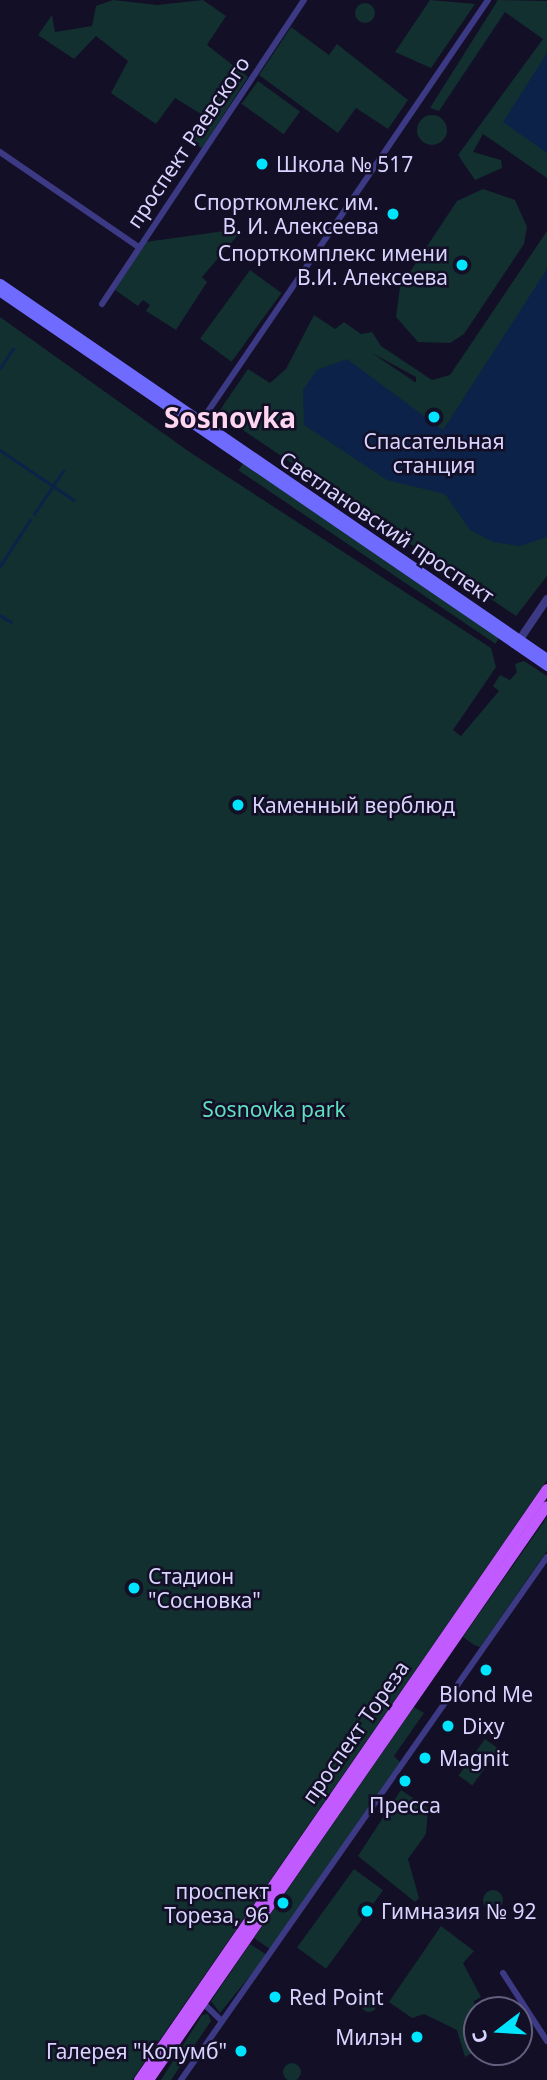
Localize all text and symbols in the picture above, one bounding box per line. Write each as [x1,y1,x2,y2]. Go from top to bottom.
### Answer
street label: проспект Раевского [121,52,255,232]
place label: Школа № 517 [276,151,413,177]
marker: Школа № 517 [254,156,270,172]
place label: Спорткомлекс им. В. И. Алексеева [193,189,379,239]
marker: Спорткомлекс им. В. И. Алексеева [385,206,401,222]
place label: Спорткомплекс имени В.И. Алексеева [218,240,448,290]
marker: Спорткомплекс имени В.И. Алексеева [454,257,470,273]
district label: Sosnovka [164,400,296,434]
marker: Спасательная станция [426,409,442,425]
place label: Спасательная станция [363,428,505,478]
street label: Светлановский проспект [275,446,499,608]
place label: Каменный верблюд [252,792,455,818]
marker: Каменный верблюд [230,797,246,813]
park label: Sosnovka park [202,1096,346,1122]
place label: Стадион "Сосновка" [148,1563,261,1613]
marker: Стадион "Сосновка" [126,1580,142,1596]
street label: проспект Тореза [296,1656,414,1808]
marker: Blond Me [478,1662,494,1678]
place label: Blond Me [439,1681,533,1707]
place label: Dixy [462,1713,505,1739]
marker: Dixy [440,1718,456,1734]
place label: Magnit [439,1745,509,1771]
marker: Magnit [417,1750,433,1766]
marker: Пресса [397,1773,413,1789]
place label: Пресса [369,1792,441,1818]
place label: проспект Тореза, 96 [164,1878,269,1928]
marker: проспект Тореза, 96 [275,1895,291,1911]
place label: Гимназия № 92 [381,1898,537,1924]
marker: Гимназия № 92 [359,1903,375,1919]
place label: Red Point [289,1984,384,2010]
marker: Red Point [267,1989,283,2005]
north arrow [463,1996,533,2066]
place label: Милэн [335,2024,403,2050]
text: С [466,2027,494,2046]
marker: Милэн [409,2029,425,2045]
place label: Галерея "Колумб" [46,2038,227,2064]
marker: Галерея "Колумб" [233,2043,249,2059]

